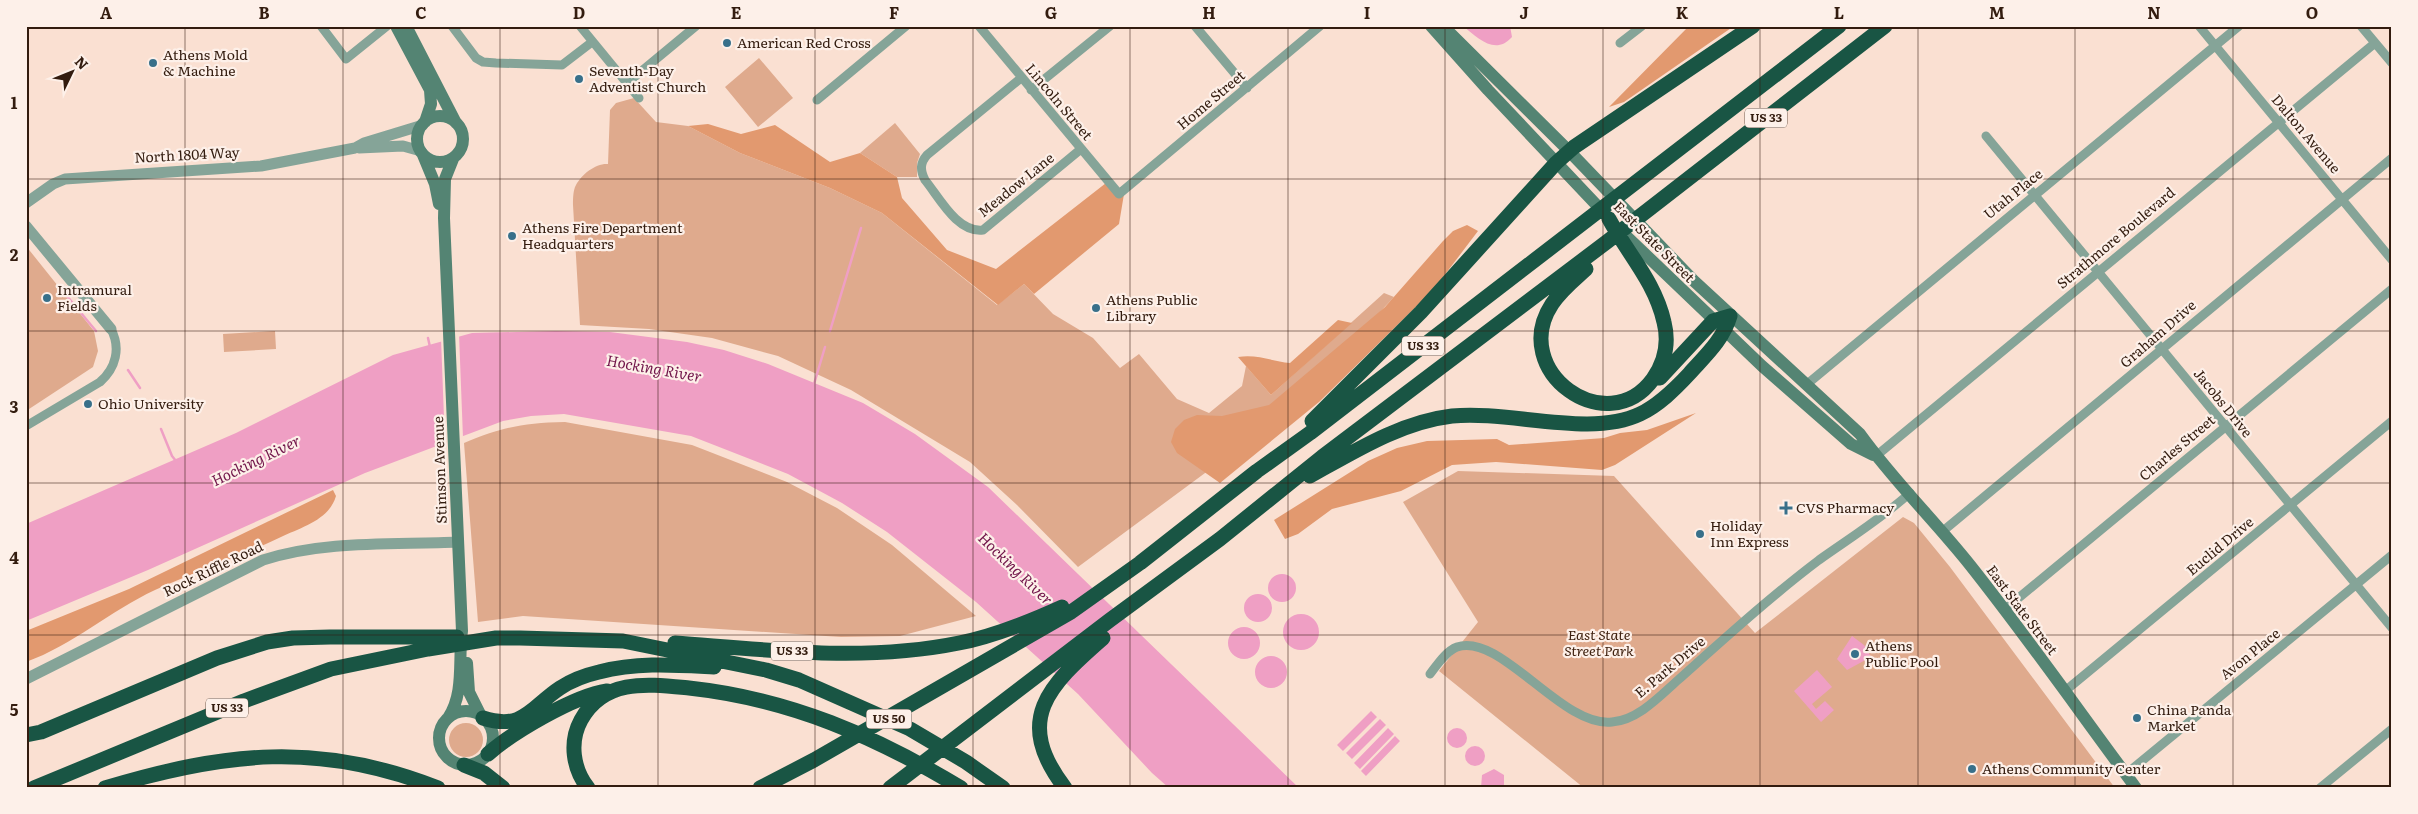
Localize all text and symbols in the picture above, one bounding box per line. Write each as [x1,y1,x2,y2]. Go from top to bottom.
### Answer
text: A [100,0,112,24]
text: B [258,0,270,24]
text: C [415,0,427,24]
text: D [573,0,585,24]
text: E [731,0,742,24]
text: F [889,0,899,24]
text: G [1045,0,1057,24]
text: H [1202,0,1216,24]
text: I [1364,0,1370,24]
text: J [1519,0,1529,24]
text: K [1676,0,1689,24]
text: L [1834,0,1844,24]
text: M [1989,0,2005,24]
text: N [2147,0,2161,24]
text: O [2306,0,2318,24]
place label: American Red Cross [737,32,871,52]
marker: American Red Cross [721,37,733,49]
place label: Athens Mold & Machine [163,44,248,80]
north arrow [48,48,98,98]
text: N [71,51,94,74]
marker: Athens Mold & Machine [147,57,159,69]
street label: Lincoln Street [1022,59,1098,144]
place label: Seventh-Day Adventist Church [589,60,706,96]
street label: Home Street [1172,65,1249,134]
marker: Seventh-Day Adventist Church [573,73,585,85]
text: 1 [11,90,18,114]
street label: Dalton Avenue [2268,90,2346,177]
road number: US 33 [1745,109,1787,128]
street label: North 1804 Way [134,141,241,167]
street label: Meadow Lane [973,147,1058,221]
street label: Utah Place [1979,163,2046,223]
street label: Strathmore Boulevard [2052,182,2179,293]
street label: East State Street [1610,196,1700,287]
place label: Athens Fire Department Headquarters [522,217,683,253]
marker: Athens Fire Department Headquarters [506,230,518,242]
text: 2 [10,242,19,266]
place label: Intramural Fields [57,279,132,315]
place label: Athens Public Library [1106,289,1198,325]
marker: Intramural Fields [41,292,53,304]
street label: Graham Drive [2115,295,2200,372]
marker: Athens Public Library [1090,302,1102,314]
road number: US 33 [1402,336,1444,356]
water label: Hocking River [605,348,704,387]
street label: Jacobs Drive [2190,364,2258,441]
place label: Ohio University [98,393,205,413]
text: 3 [10,394,19,418]
marker: Ohio University [82,398,94,410]
street label: Charles Street [2134,409,2219,485]
street label: Stimson Avenue [427,416,451,524]
water label: Hocking River [207,428,304,491]
place label: CVS Pharmacy [1796,497,1895,517]
marker: CVS Pharmacy [1780,502,1792,514]
street label: Euclid Drive [2182,511,2257,579]
place label: Holiday Inn Express [1710,515,1788,551]
water label: Hocking River [973,526,1059,610]
marker: Holiday Inn Express [1694,528,1706,540]
street label: Rock Riffle Road [159,535,266,601]
text: 4 [9,545,19,569]
street label: East State Street [1982,560,2063,659]
street label: Avon Place [2215,623,2284,684]
park label: East State Street Park [1564,624,1634,660]
street label: E. Park Drive [1630,631,1709,702]
place label: Athens Public Pool [1865,635,1939,671]
road number: US 33 [771,641,813,660]
marker: Athens Public Pool [1849,648,1861,660]
text: 5 [10,697,19,721]
road number: US 33 [206,698,248,718]
place label: China Panda Market [2147,699,2232,735]
road number: US 50 [866,710,912,729]
marker: China Panda Market [2131,712,2143,724]
place label: Athens Community Center [1982,758,2161,778]
marker: Athens Community Center [1966,763,1978,775]

